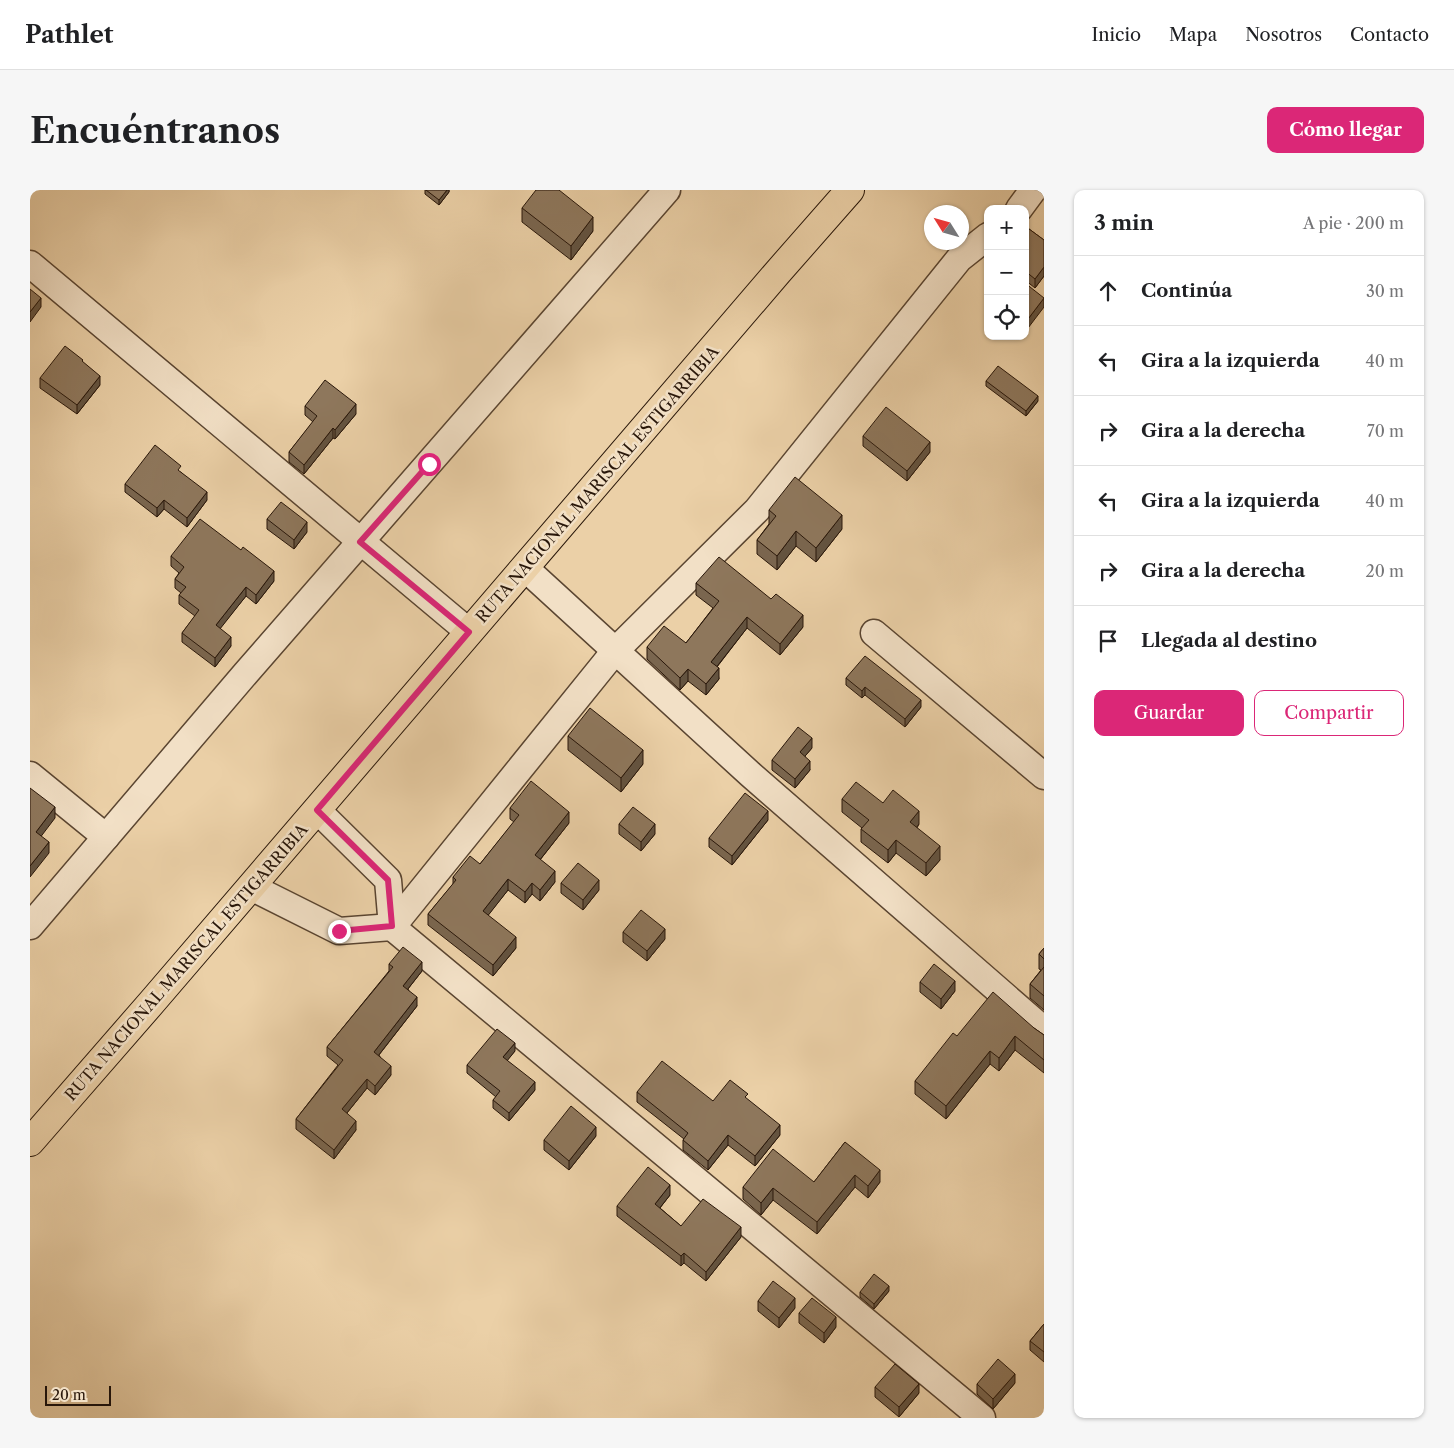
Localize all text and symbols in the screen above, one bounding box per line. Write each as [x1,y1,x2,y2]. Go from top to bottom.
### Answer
text: Pathlet [25,20,113,49]
text: Inicio [1092,24,1141,46]
text: Mapa [1169,24,1217,46]
text: Nosotros [1245,24,1322,46]
text: Contacto [1350,24,1429,46]
button: Cómo llegar [1267,107,1424,153]
text: Encuéntranos [30,109,280,152]
north arrow [924,205,969,250]
map controls [984,205,1029,340]
button: + [984,205,1029,250]
text: 3 min [1094,210,1154,235]
text: A pie · 200 m [1303,213,1404,233]
button: − [984,250,1029,295]
icon: ahead [1094,277,1122,305]
text: Continúa [1141,279,1232,302]
text: 30 m [1366,281,1404,301]
button: locate [984,295,1029,340]
street label: RUTA NACIONAL MARISCAL ESTIGARRIBIA [471,341,724,627]
icon: left [1094,347,1122,375]
text: Gira a la izquierda [1141,349,1320,372]
text: 40 m [1365,351,1404,371]
icon: right [1094,417,1122,445]
text: Gira a la derecha [1141,419,1305,442]
text: 70 m [1367,421,1404,441]
route start [418,453,441,476]
icon: left [1094,487,1122,515]
text: Gira a la izquierda [1141,489,1320,512]
text: 40 m [1365,491,1404,511]
icon: right [1094,557,1122,585]
text: Gira a la derecha [1141,559,1305,582]
text: 20 m [1365,561,1404,581]
icon: arrive [1094,627,1122,655]
text: Llegada al destino [1141,629,1317,652]
button: Guardar [1094,690,1244,736]
button: Compartir [1254,690,1404,736]
street label: RUTA NACIONAL MARISCAL ESTIGARRIBIA [60,819,313,1105]
route end [328,920,351,943]
scale bar [45,1383,111,1406]
text: 20 m [52,1386,86,1404]

